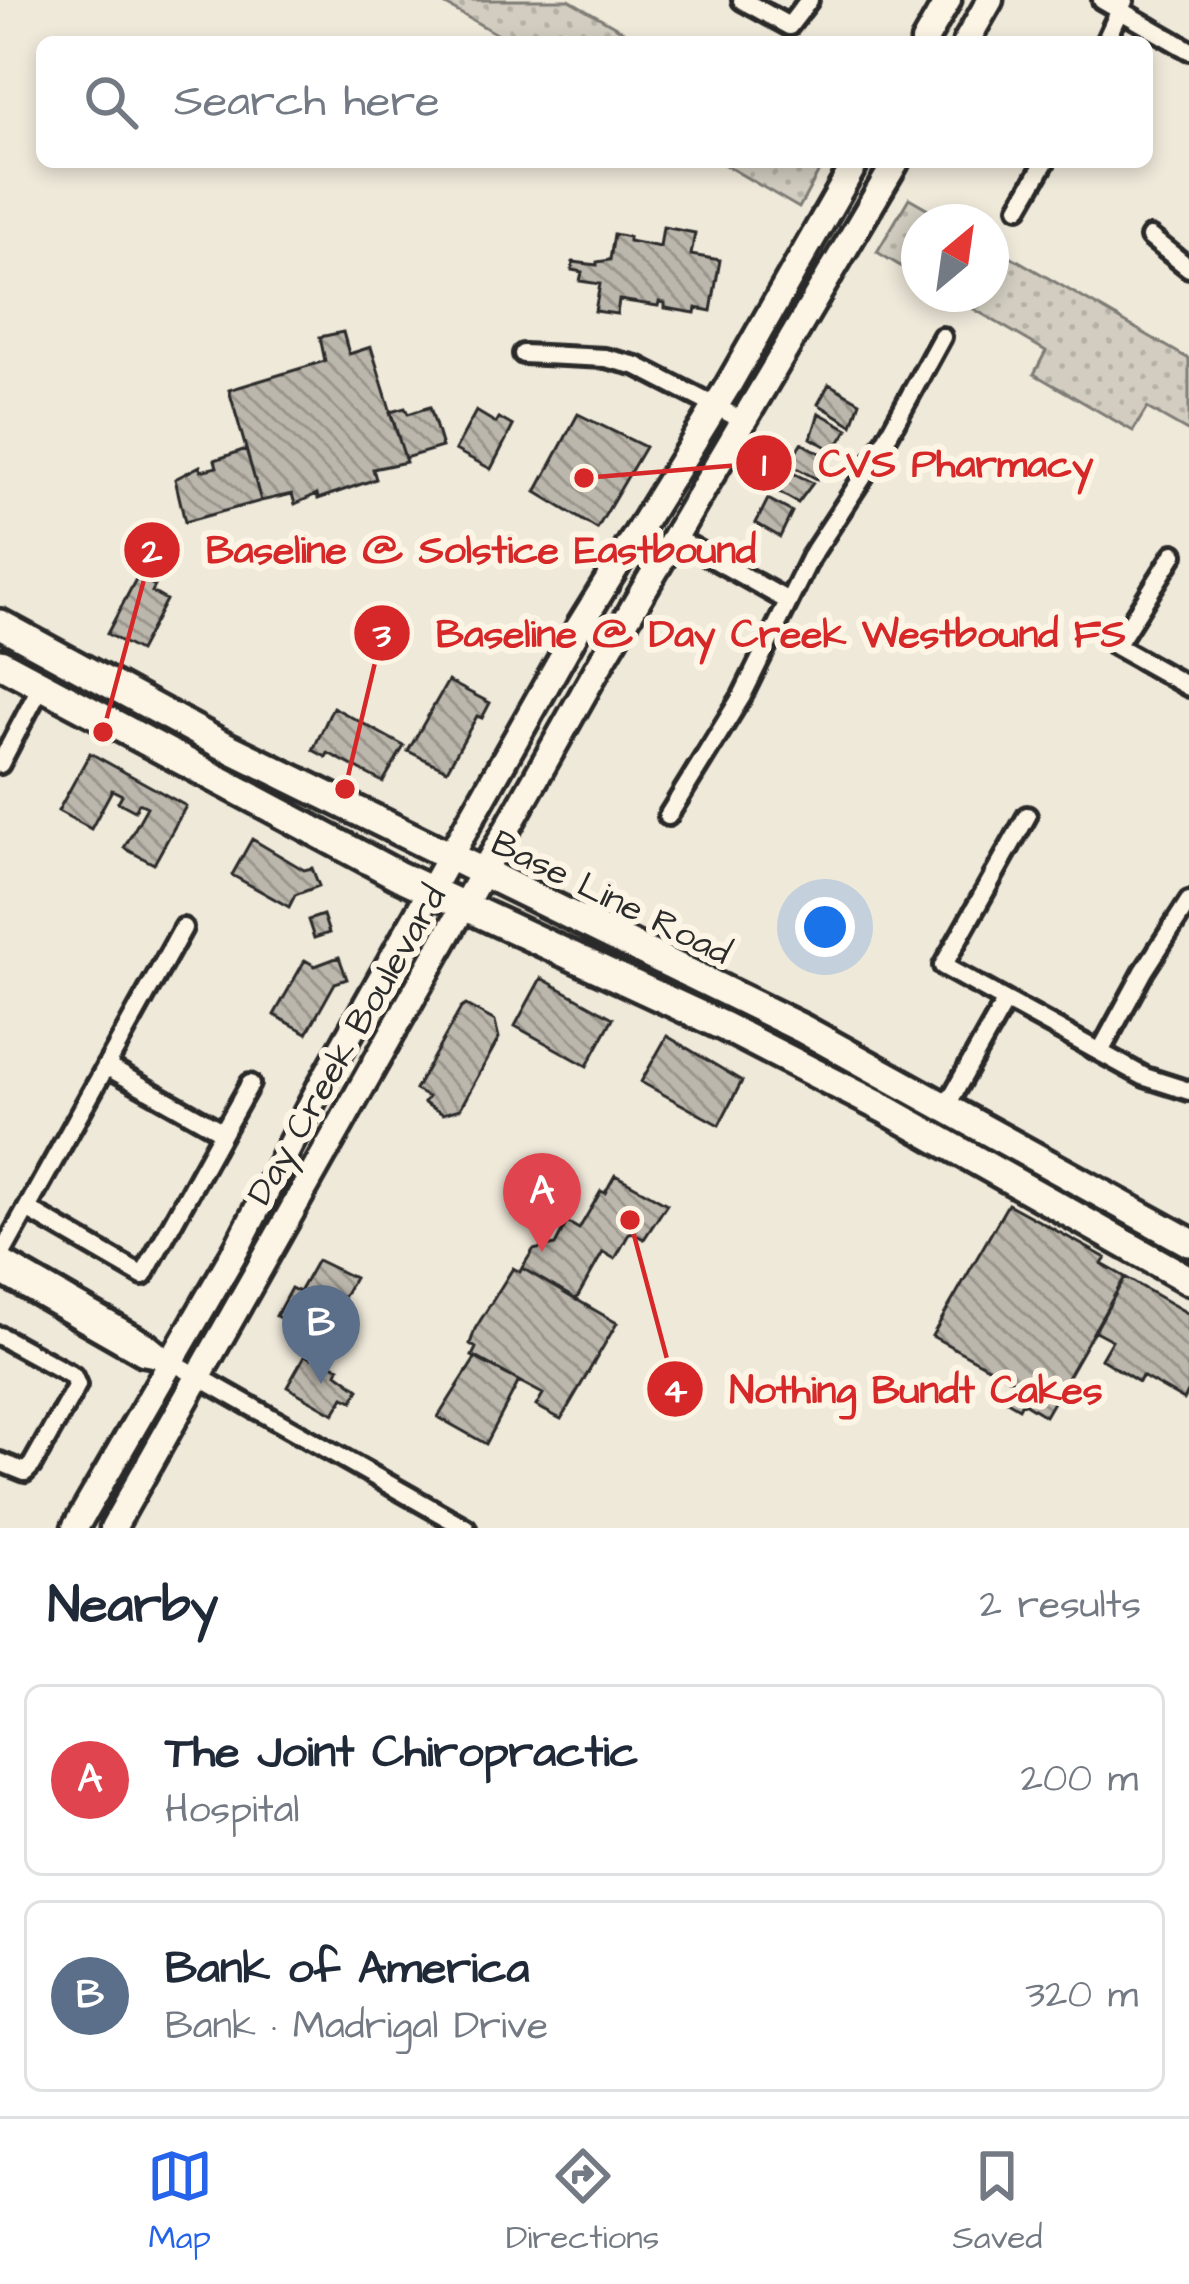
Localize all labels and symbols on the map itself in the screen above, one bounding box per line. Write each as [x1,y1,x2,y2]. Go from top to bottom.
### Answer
north arrow [901,204,1009,312]
callout: CVS Pharmacy [734,426,1117,501]
text: CVS Pharmacy [819,439,1094,495]
text: 1 [762,440,767,491]
callout: Baseline @ Solstice Eastbound [122,512,780,587]
text: Baseline @ Solstice Eastbound [206,525,756,579]
text: 2 [141,526,163,577]
callout: Baseline @ Day Creek Westbound FS [352,596,1150,671]
text: Baseline @ Day Creek Westbound FS [436,609,1126,665]
text: 3 [372,610,392,661]
street label: Base Line Road [483,818,739,978]
street label: Day Creek Boulevard [235,876,460,1214]
your location [795,897,855,957]
pin: A [503,1153,581,1252]
pin: B [282,1285,360,1384]
callout: Nothing Bundt Cakes [645,1352,1127,1427]
text: Nothing Bundt Cakes [729,1365,1103,1420]
text: 4 [663,1366,688,1417]

